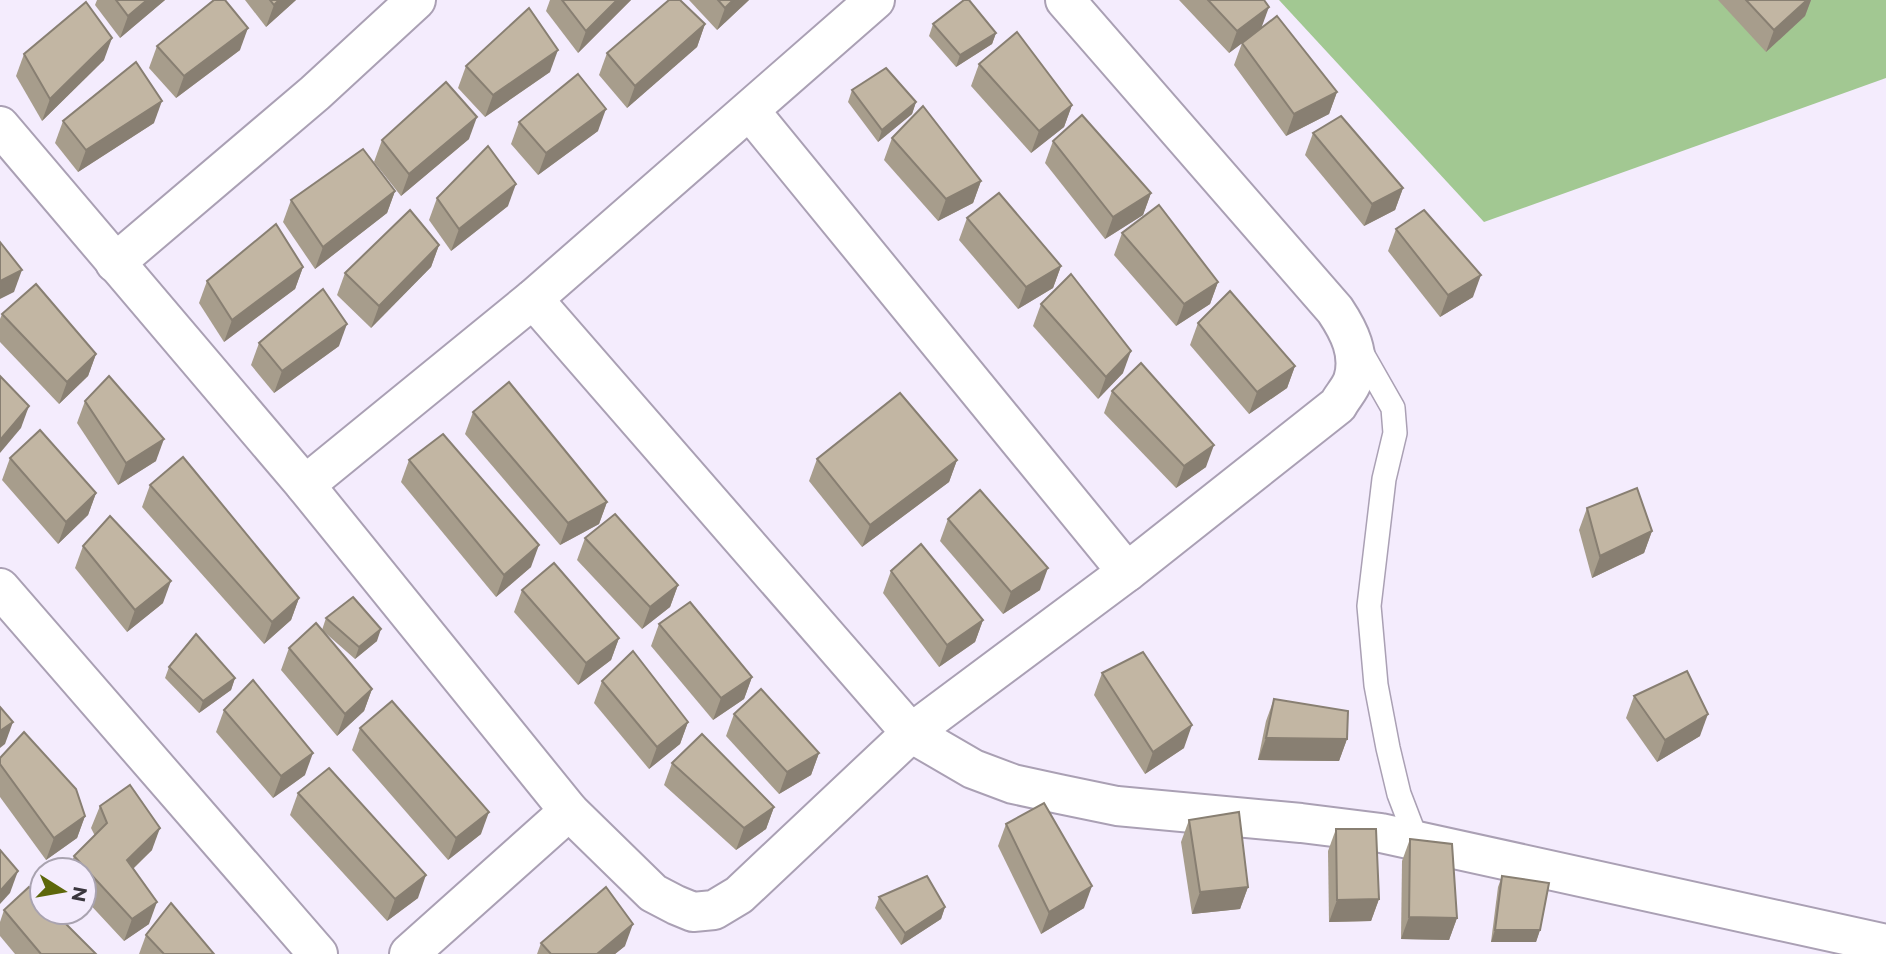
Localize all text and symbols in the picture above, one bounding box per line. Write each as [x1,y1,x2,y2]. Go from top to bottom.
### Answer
north arrow [28,856,98,926]
text: N [66,884,92,904]

